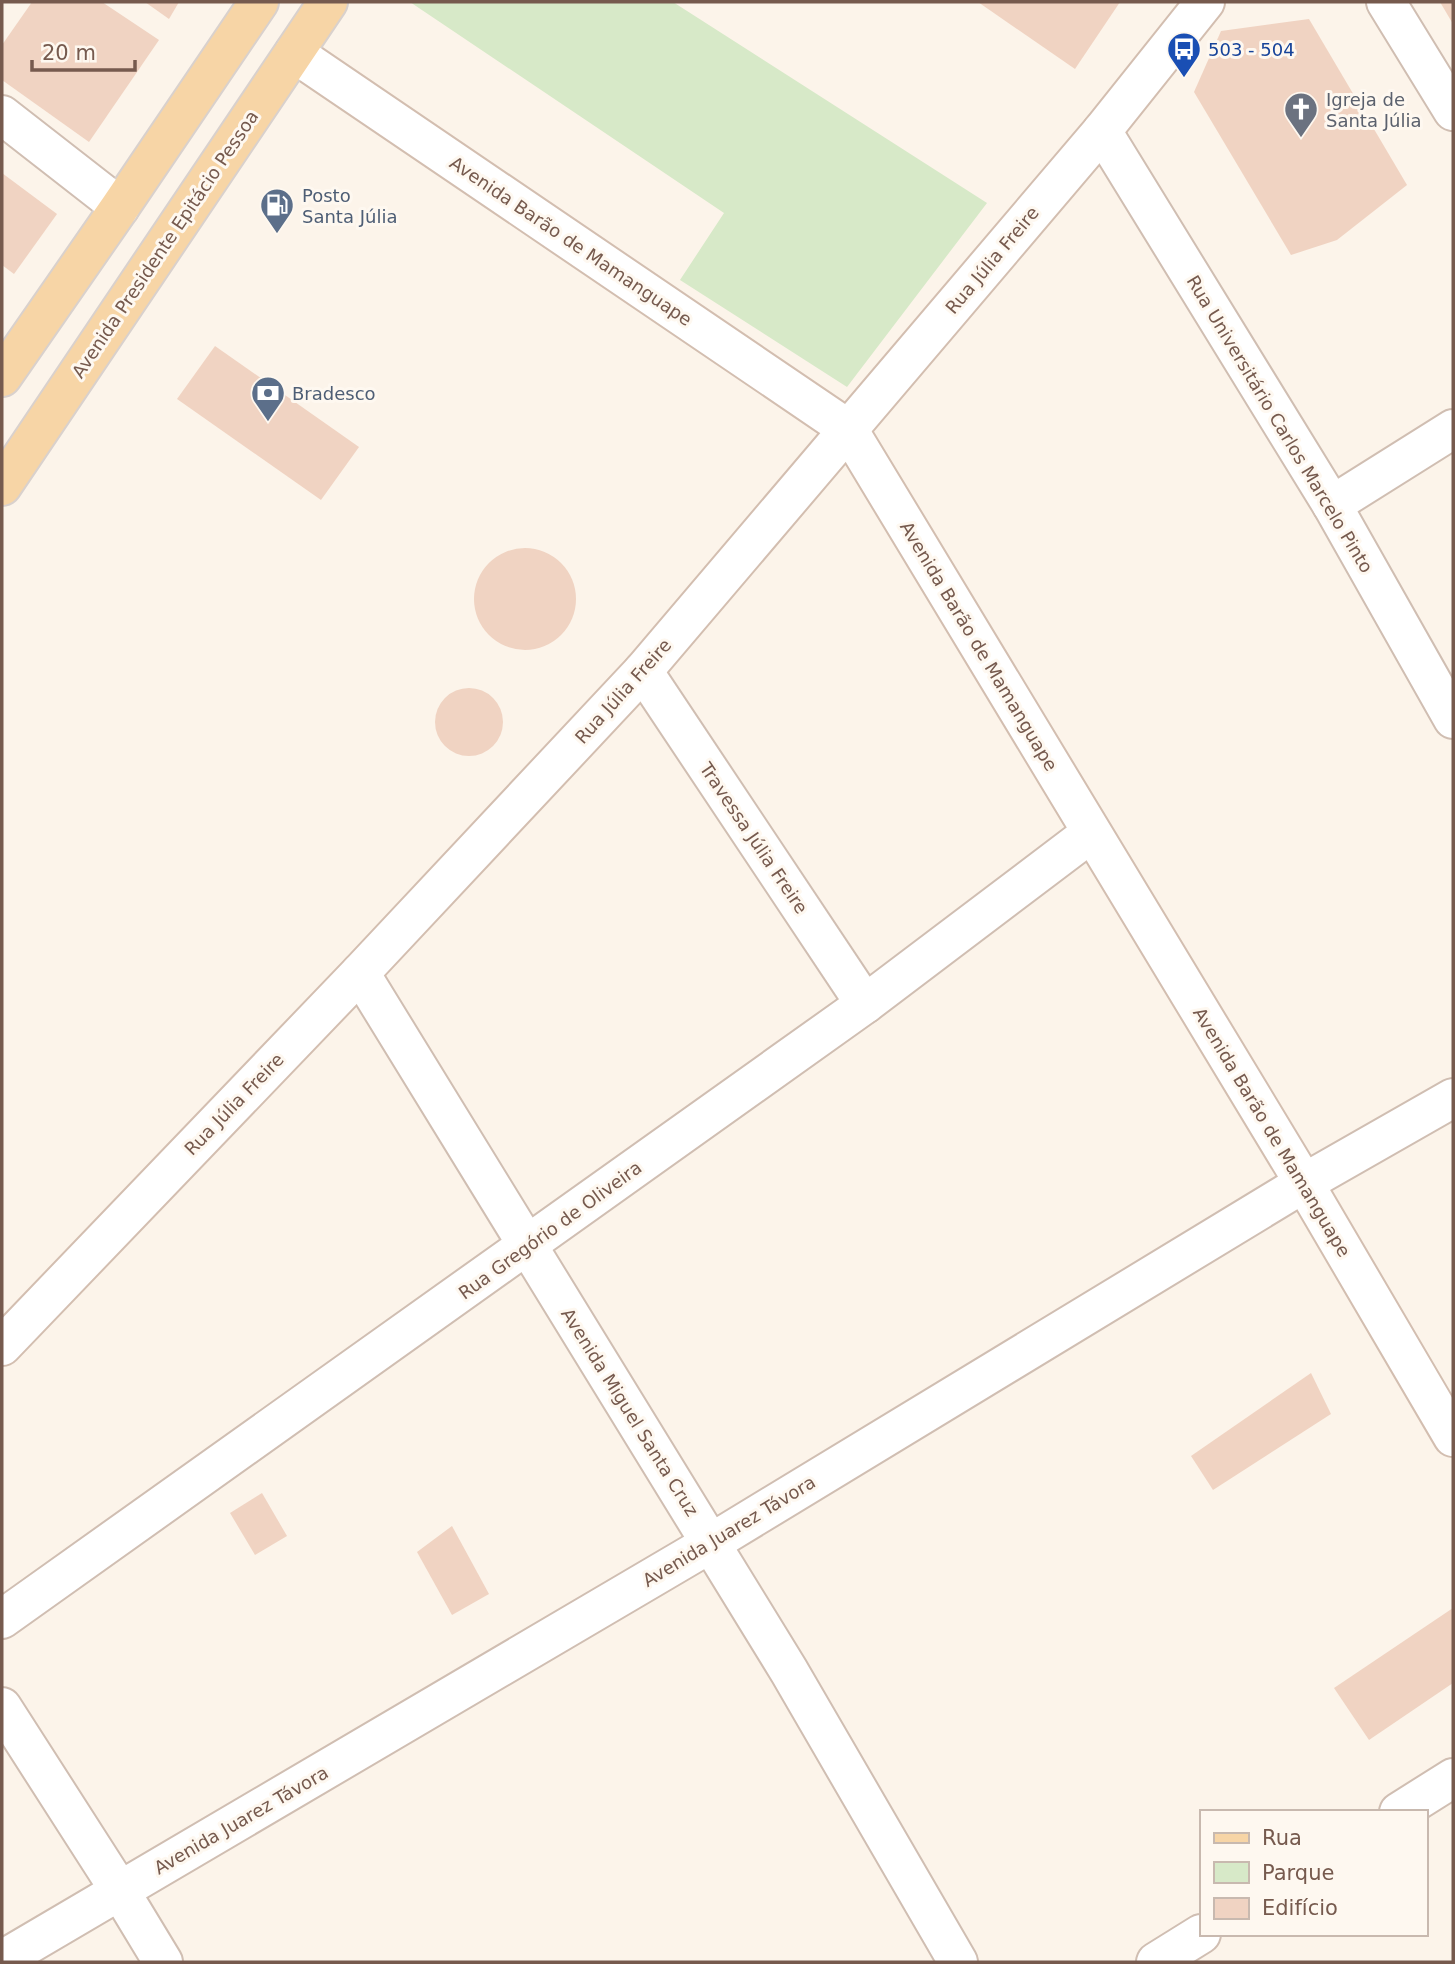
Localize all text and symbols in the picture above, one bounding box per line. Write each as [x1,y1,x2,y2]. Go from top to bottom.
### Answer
scale bar [32,28,135,72]
bus stop icon: 503 - 504 [1165,30,1203,79]
place label: 503 - 504 [1208,39,1295,60]
text: 20 m [42,41,96,65]
place label: Igreja de Santa Júlia [1326,89,1421,131]
church icon: Igreja de Santa Júlia [1282,90,1320,139]
street label: Avenida Presidente Epitácio Pessoa [67,106,263,382]
street label: Avenida Barão de Mamanguape [446,152,696,330]
place label: Posto Santa Júlia [302,185,397,227]
fuel station icon: Posto Santa Júlia [258,186,296,235]
street label: Rua Júlia Freire [941,202,1043,318]
street label: Rua Universitário Carlos Marcelo Pinto [1183,271,1377,577]
bank icon: Bradesco [249,374,287,423]
place label: Bradesco [292,383,376,404]
street label: Avenida Barão de Mamanguape [896,517,1062,775]
street label: Rua Júlia Freire [571,634,675,748]
street label: Travessa Júlia Freire [695,758,812,918]
street label: Avenida Barão de Mamanguape [1189,1003,1355,1261]
street label: Rua Júlia Freire [180,1049,288,1159]
street label: Rua Gregório de Oliveira [454,1157,646,1303]
street label: Avenida Miguel Santa Cruz [557,1304,703,1520]
street label: Avenida Juarez Távora [639,1471,819,1591]
street label: Avenida Juarez Távora [150,1761,332,1879]
legend [1200,1810,1427,1936]
text: Rua [1262,1826,1302,1850]
text: Parque [1262,1861,1334,1885]
text: Edifício [1262,1896,1338,1920]

